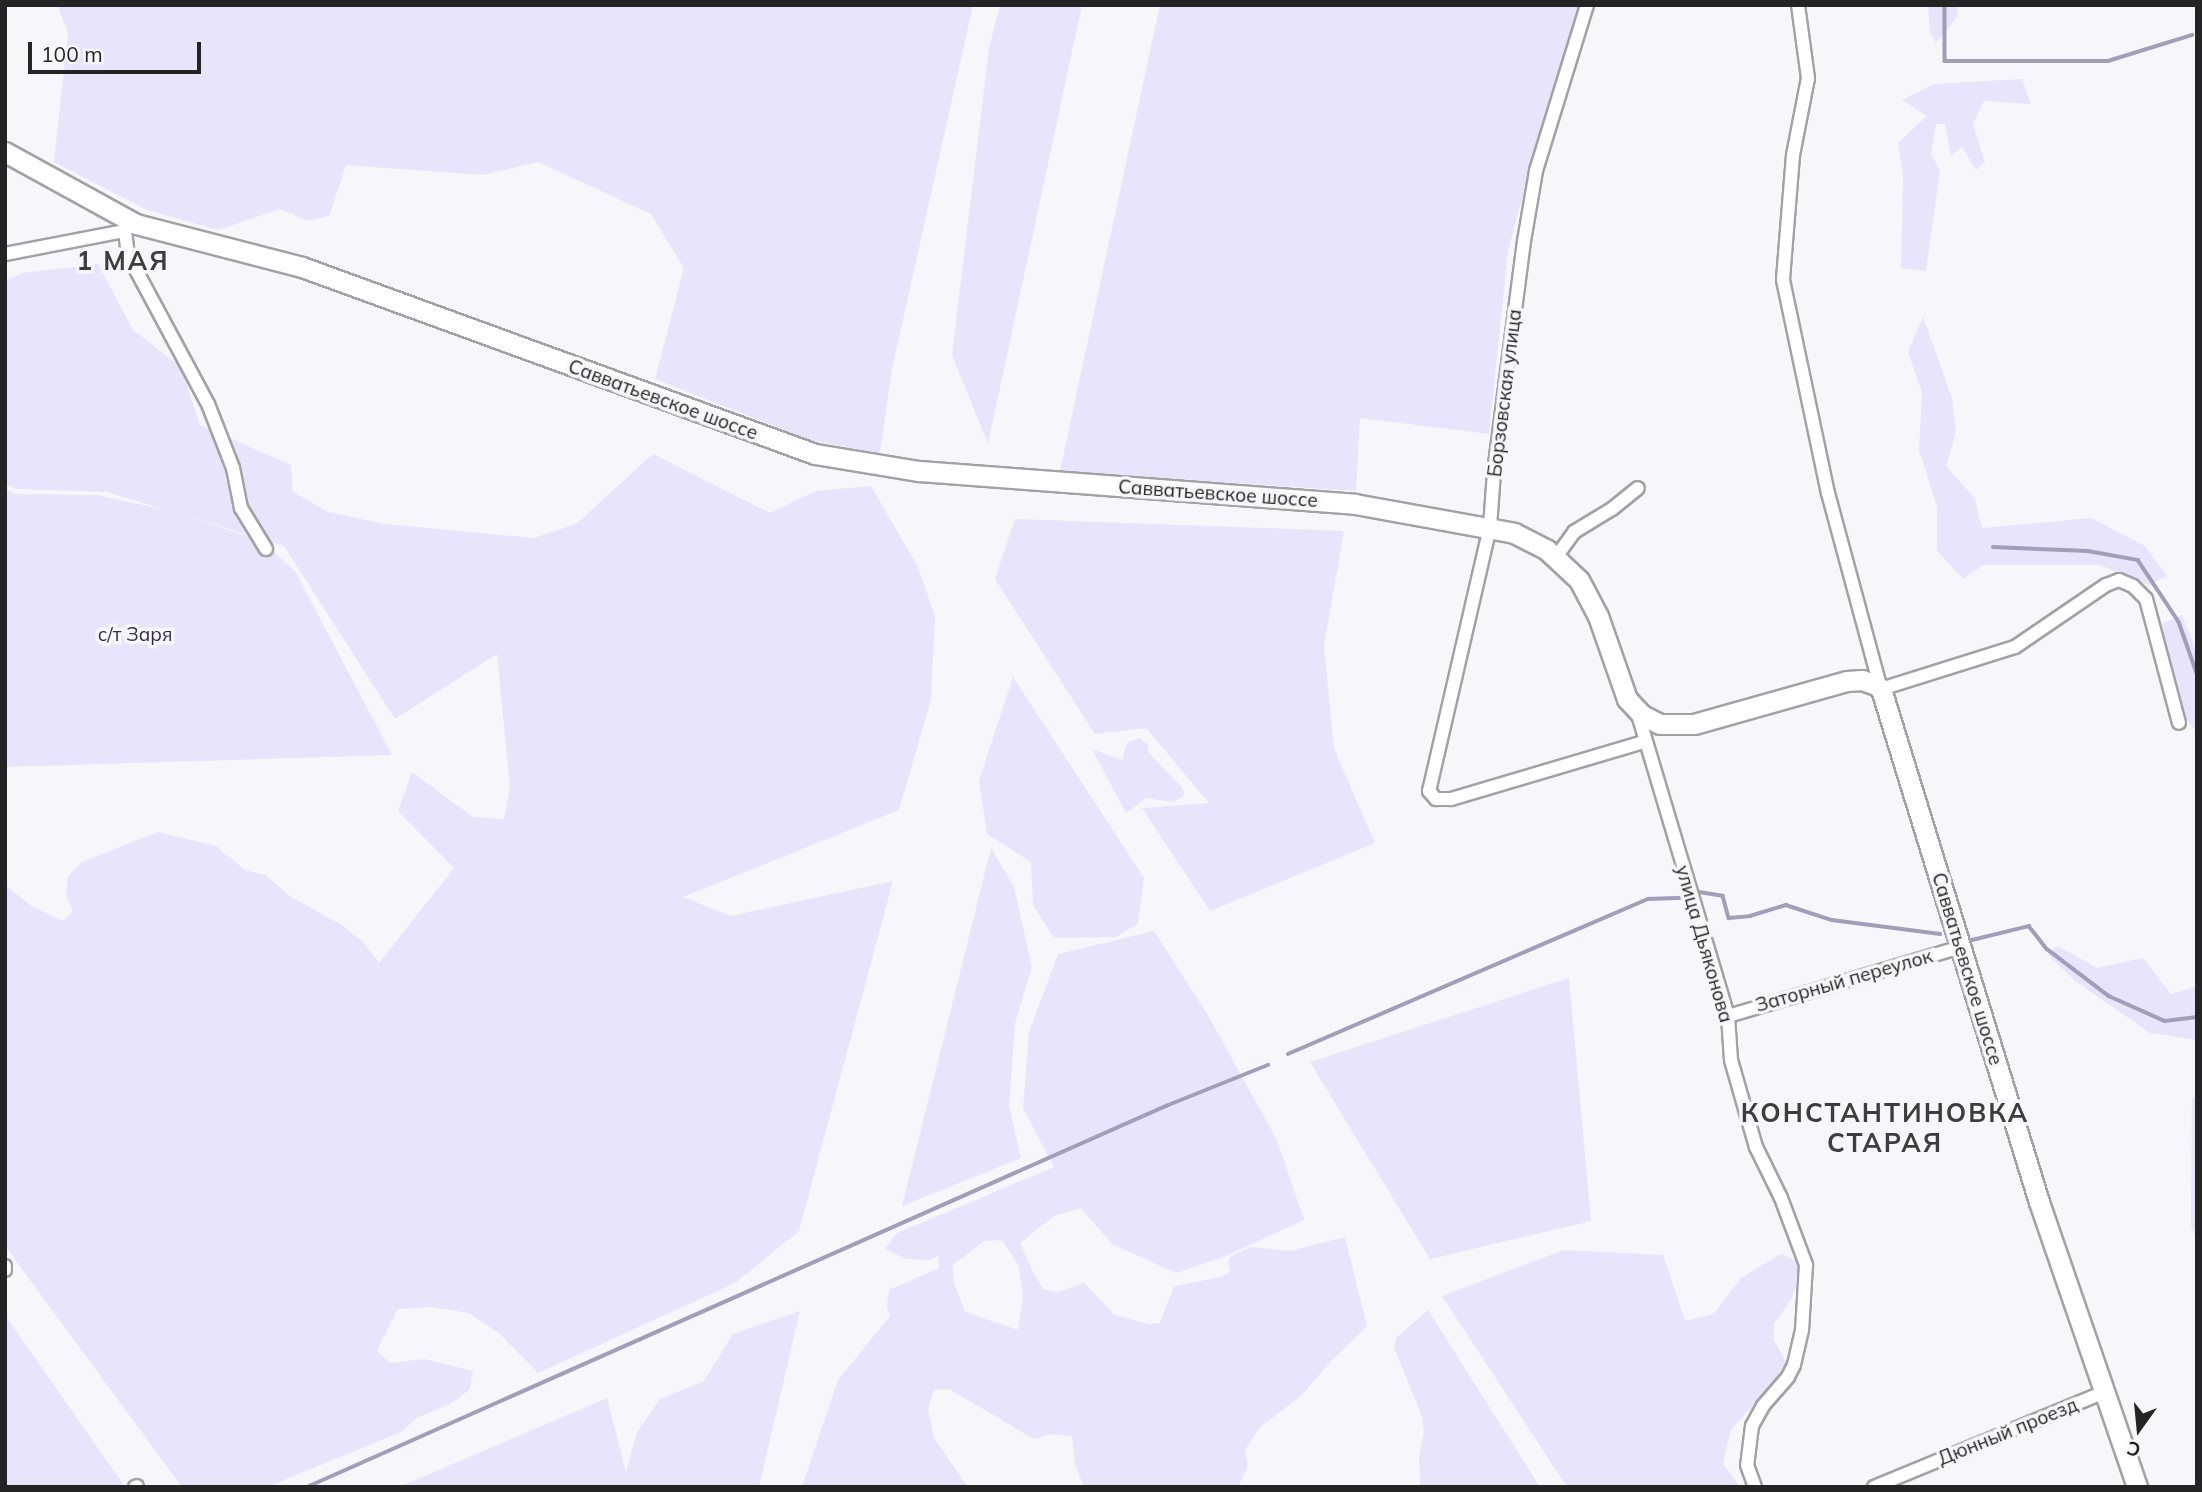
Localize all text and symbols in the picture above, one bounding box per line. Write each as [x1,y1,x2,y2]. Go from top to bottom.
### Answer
scale bar [32,28,205,72]
text: 100 m [41,41,103,67]
district label: 1 МАЯ [77,245,169,277]
street label: Борзовская улица [1483,308,1527,478]
street label: Савватьевское шоссе [565,355,761,445]
street label: Савватьевское шоссе [1117,476,1319,512]
park label: с/т Заря [98,624,172,646]
street label: улица Дьяконова [1671,863,1737,1025]
street label: Савватьевское шоссе [1927,870,2007,1068]
street label: Заторный переулок [1753,945,1935,1017]
district label: КОНСТАНТИНОВКА СТАРАЯ [1742,1097,2028,1158]
street label: Дюнный проезд [1935,1393,2081,1471]
north arrow [2104,1394,2174,1464]
text: С [2124,1436,2143,1463]

